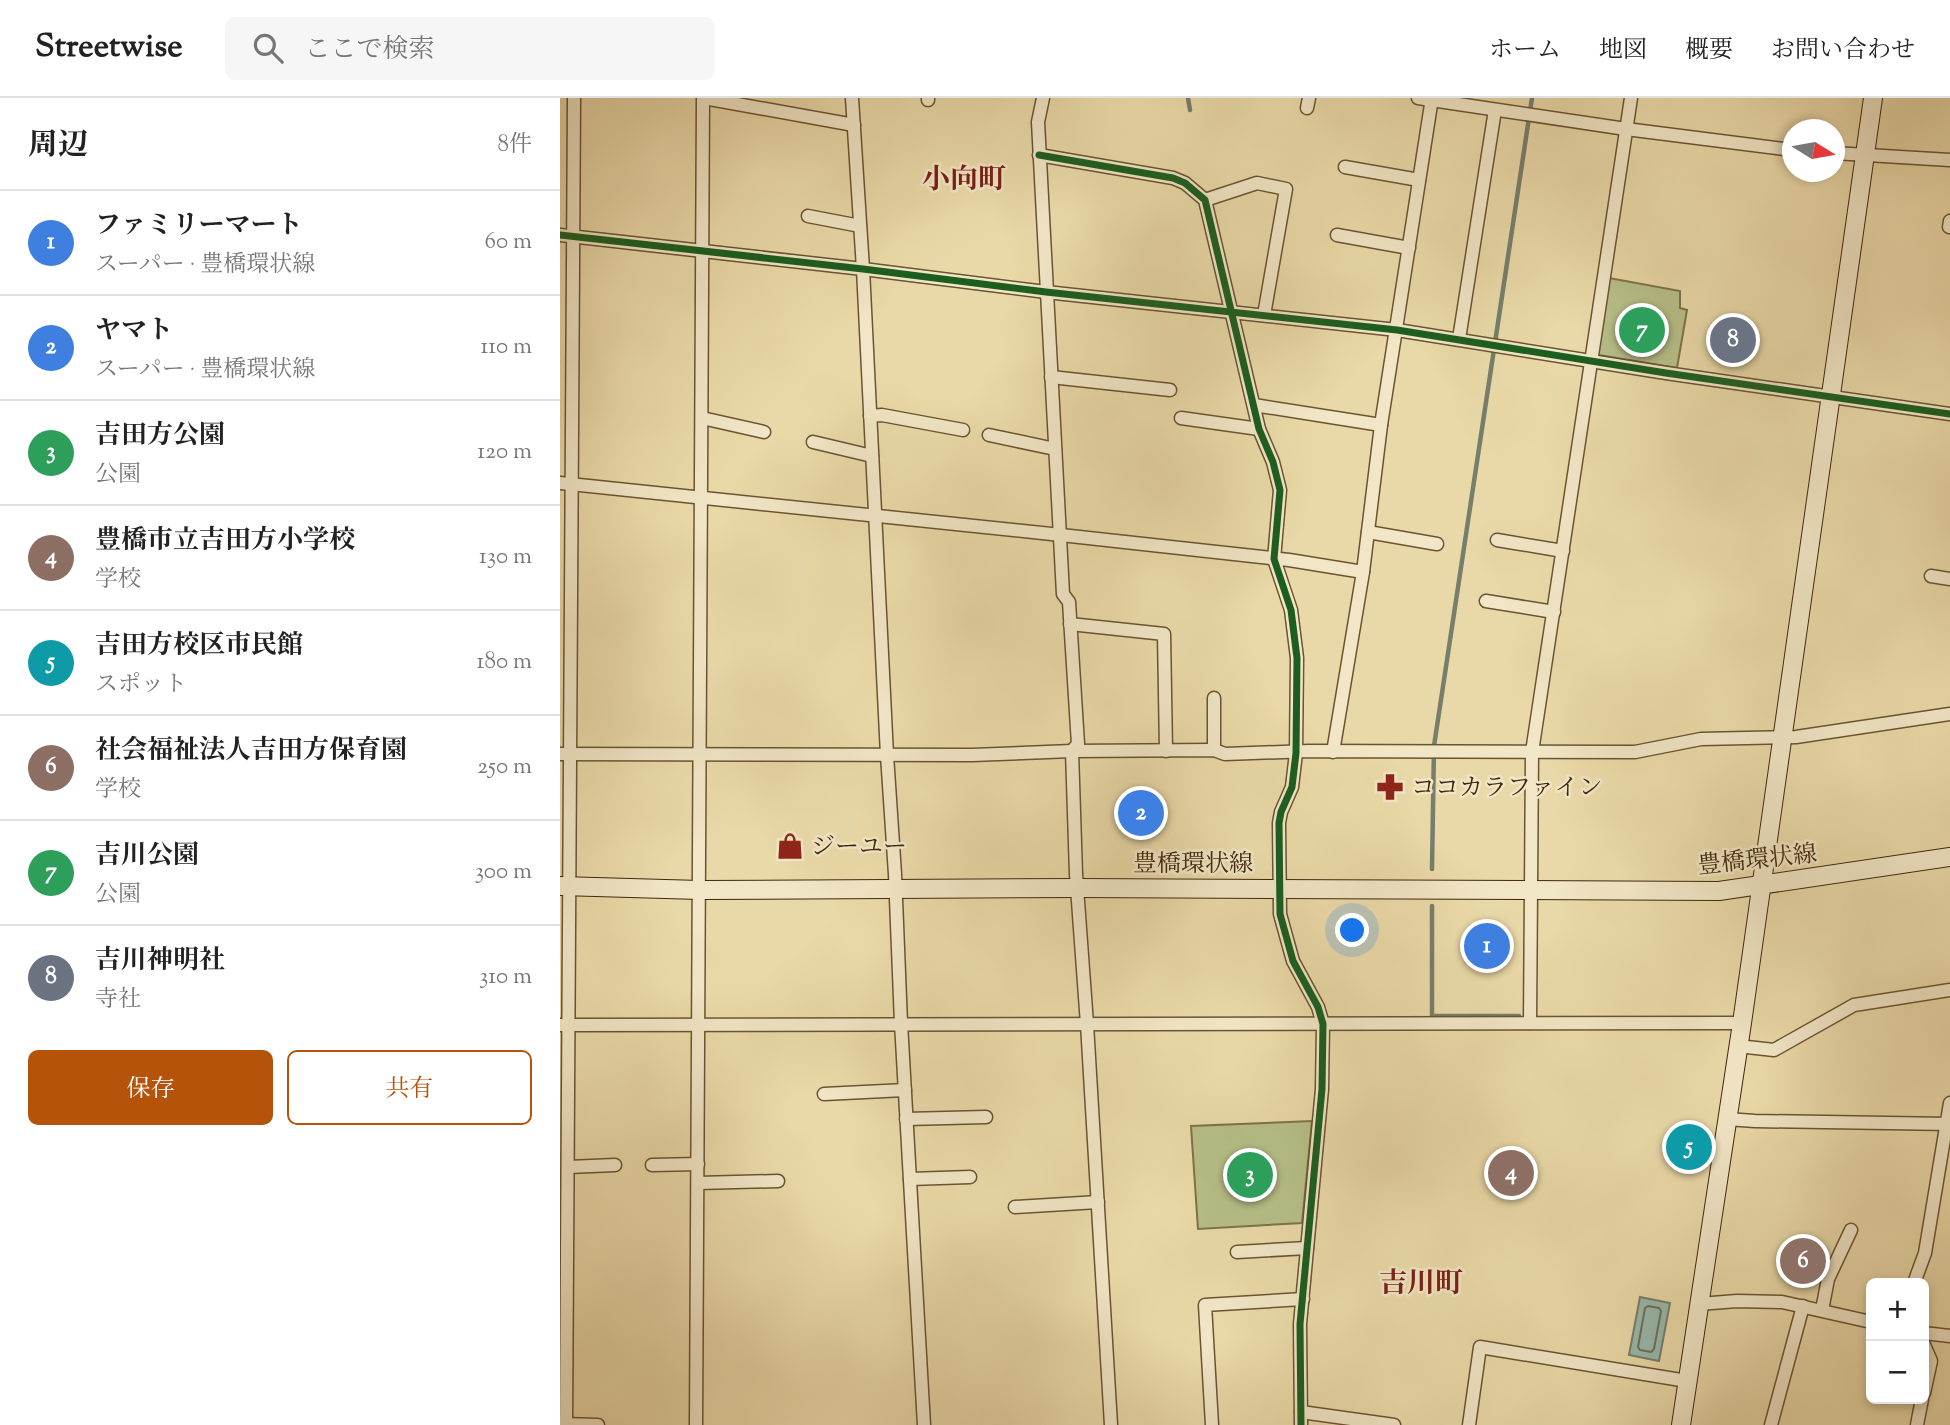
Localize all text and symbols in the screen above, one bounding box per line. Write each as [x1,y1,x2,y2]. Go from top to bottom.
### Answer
search box [225,17,715,80]
text: Streetwise [35,24,183,72]
icon: search [249,29,287,67]
text: ここで検索 [305,32,435,69]
text: ホーム [1489,34,1561,68]
text: 地図 [1599,34,1647,68]
text: 概要 [1685,34,1733,68]
text: お問い合わせ [1771,34,1915,68]
north arrow [1782,119,1845,182]
text: 周辺 [28,125,88,168]
text: 8件 [498,129,532,162]
district label: 小向町 [922,161,1006,201]
text: ファミリーマート [95,208,302,245]
text: 1 [47,226,55,259]
text: 60 m [484,226,532,259]
text: スーパー · 豊橋環状線 [95,249,315,282]
pin: 7 [1619,304,1665,356]
text: ヤマト [95,313,173,350]
pin: 8 [1710,314,1756,366]
text: 2 [46,331,56,364]
text: 110 m [481,331,532,364]
text: スーパー · 豊橋環状線 [95,354,315,387]
text: 吉田方公園 [95,418,225,455]
text: 3 [46,436,56,469]
text: 120 m [477,436,532,469]
text: 公園 [95,459,141,492]
text: 豊橋市立吉田方小学校 [95,523,355,560]
text: 4 [45,541,57,574]
text: 130 m [479,541,532,574]
text: 学校 [95,564,141,597]
text: 吉田方校区市民館 [95,628,303,665]
text: 5 [47,646,55,679]
text: 180 m [477,646,532,679]
text: スポット [95,669,187,702]
text: 社会福祉法人吉田方保育園 [95,733,407,770]
text: 6 [45,751,57,784]
text: 250 m [477,751,532,784]
pharmacy icon: ココカラファイン [1375,772,1405,802]
place label: ココカラファイン [1411,772,1603,806]
text: 学校 [95,774,141,807]
pin: 2 [1118,787,1164,839]
shop icon: ジーユー [775,831,805,861]
place label: ジーユー [811,831,907,865]
text: 吉川公園 [95,838,199,875]
street label: 豊橋環状線 [1696,838,1819,884]
street label: 豊橋環状線 [1133,848,1253,882]
text: 7 [45,856,57,889]
text: 300 m [475,856,532,889]
text: 公園 [95,879,141,912]
your location [1335,913,1369,947]
pin: 1 [1464,920,1510,972]
text: 吉川神明社 [95,943,225,980]
text: 8 [45,961,57,994]
text: 310 m [479,961,532,994]
text: 寺社 [95,984,141,1017]
button: 保存 [28,1050,273,1125]
button: 共有 [287,1050,532,1125]
pin: 5 [1666,1121,1712,1173]
pin: 4 [1488,1147,1534,1199]
pin: 3 [1227,1149,1273,1201]
pin: 6 [1780,1235,1826,1287]
district label: 吉川町 [1379,1265,1463,1305]
map controls [1866,1278,1929,1404]
button: + [1866,1278,1929,1341]
button: − [1866,1341,1929,1404]

